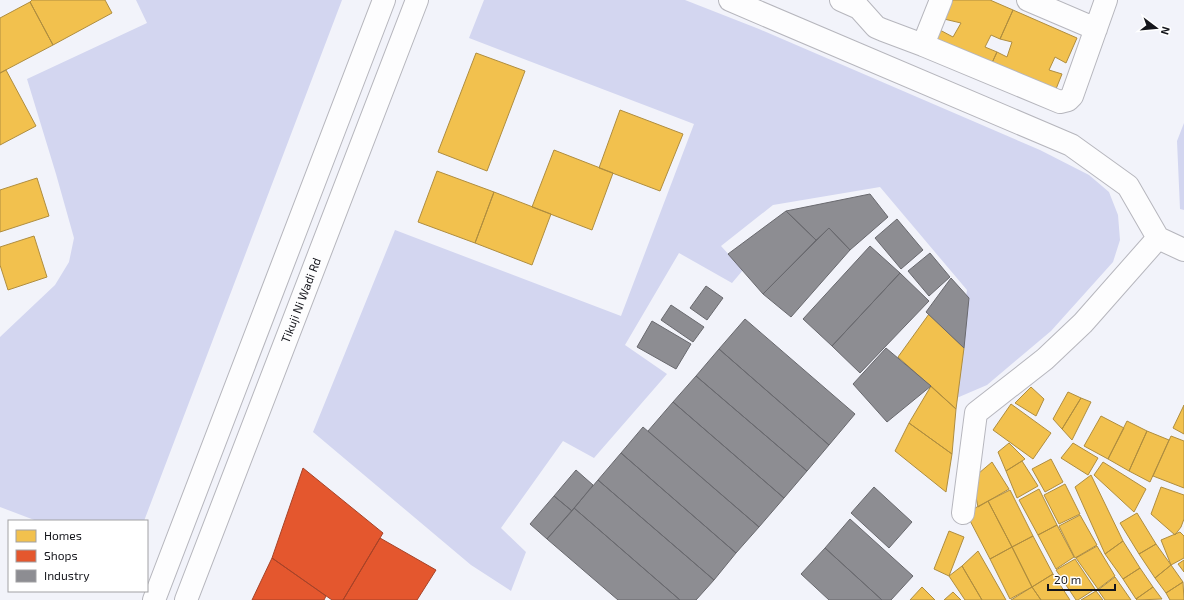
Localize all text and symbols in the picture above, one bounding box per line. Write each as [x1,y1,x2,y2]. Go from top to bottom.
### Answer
north arrow [1136,8,1176,48]
text: N [1159,25,1173,37]
street label: Tikuji Ni Wadi Rd [278,255,323,345]
legend [8,520,148,592]
text: Homes [44,528,82,542]
text: Shops [44,548,78,562]
scale bar [1048,566,1115,592]
text: Industry [44,568,90,582]
text: 20 m [1054,572,1081,586]

